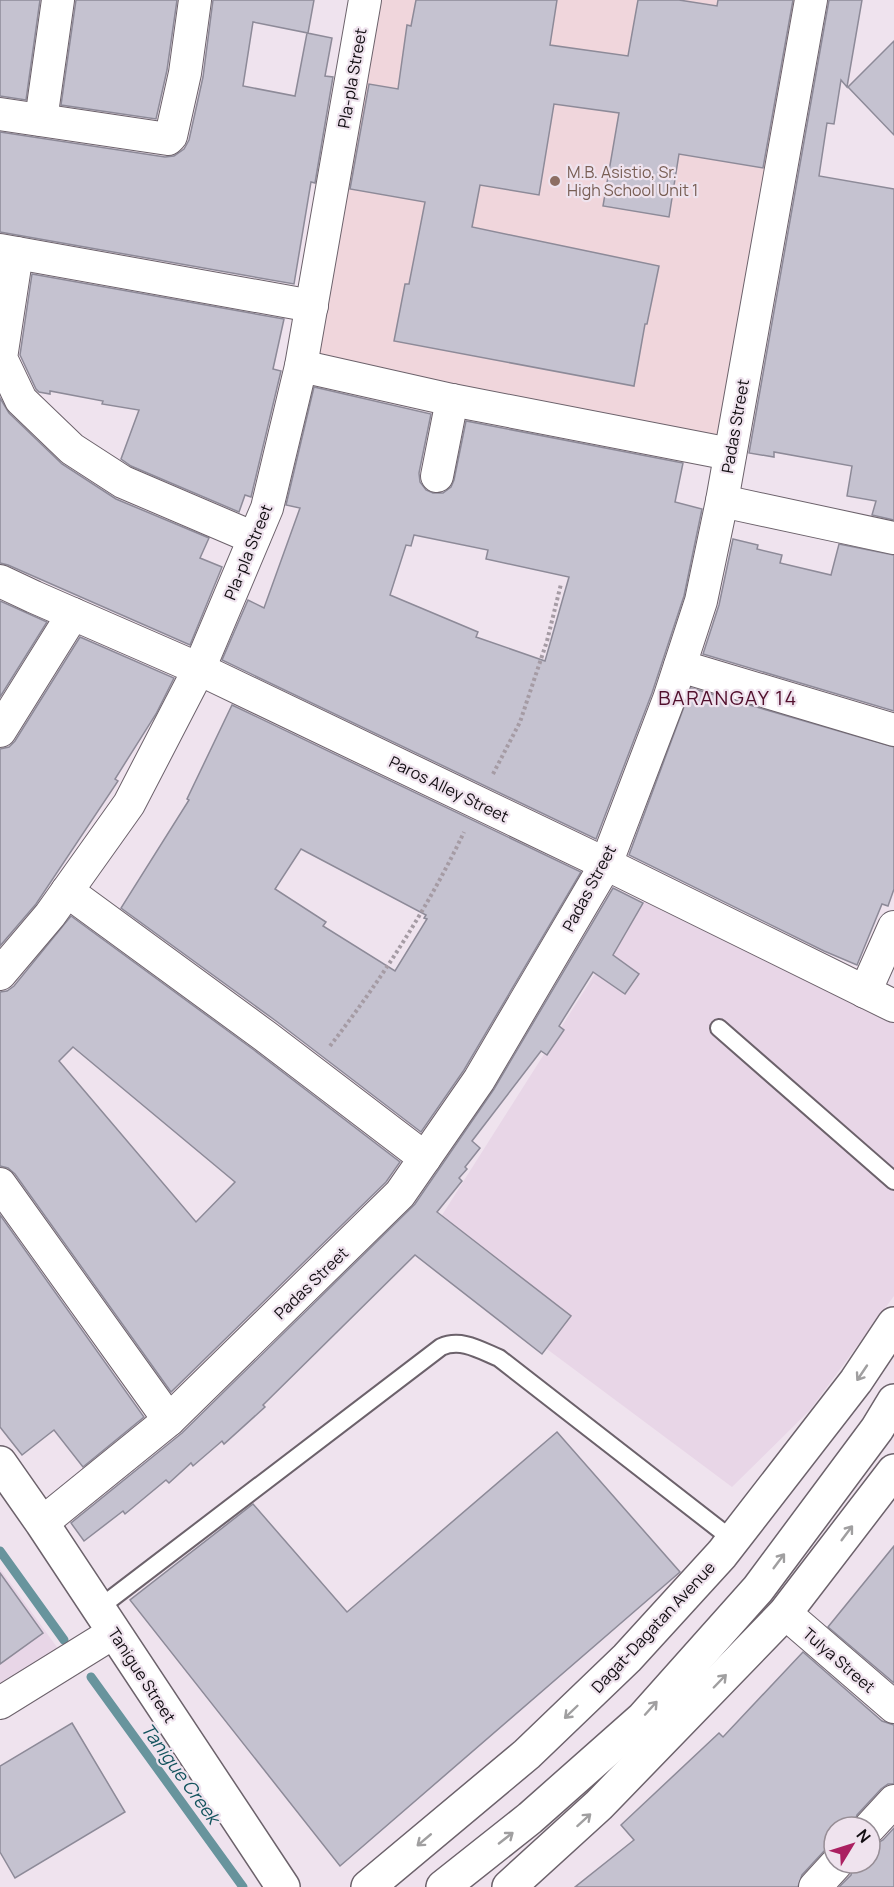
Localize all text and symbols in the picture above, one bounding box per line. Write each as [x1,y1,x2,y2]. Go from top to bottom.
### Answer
street label: Pla-pla Street [332,26,372,130]
place label: M.B. Asistio, Sr. High School Unit 1 [567,161,698,201]
marker: M.B. Asistio, Sr. High School Unit 1 [548,174,562,188]
street label: Padas Street [716,377,754,475]
street label: Pla-pla Street [219,501,277,603]
district label: BARANGAY 14 [658,684,798,711]
street label: Paros Alley Street [386,751,512,827]
street label: Padas Street [557,841,621,935]
street label: Padas Street [269,1242,353,1324]
one-way arrow [856,1364,868,1381]
one-way arrow [841,1525,854,1541]
one-way arrow [772,1553,785,1569]
street label: Dagat-Dagatan Avenue [586,1557,720,1697]
street label: Tulya Street [798,1622,880,1698]
street label: Tanigue Street [103,1623,181,1727]
one-way arrow [713,1673,728,1688]
one-way arrow [644,1701,658,1716]
one-way arrow [564,1705,579,1719]
water label: Tanigue Creek [136,1718,227,1831]
one-way arrow [576,1812,591,1827]
north arrow [822,1815,882,1875]
text: N [852,1824,876,1847]
one-way arrow [497,1831,513,1844]
one-way arrow [417,1833,432,1847]

